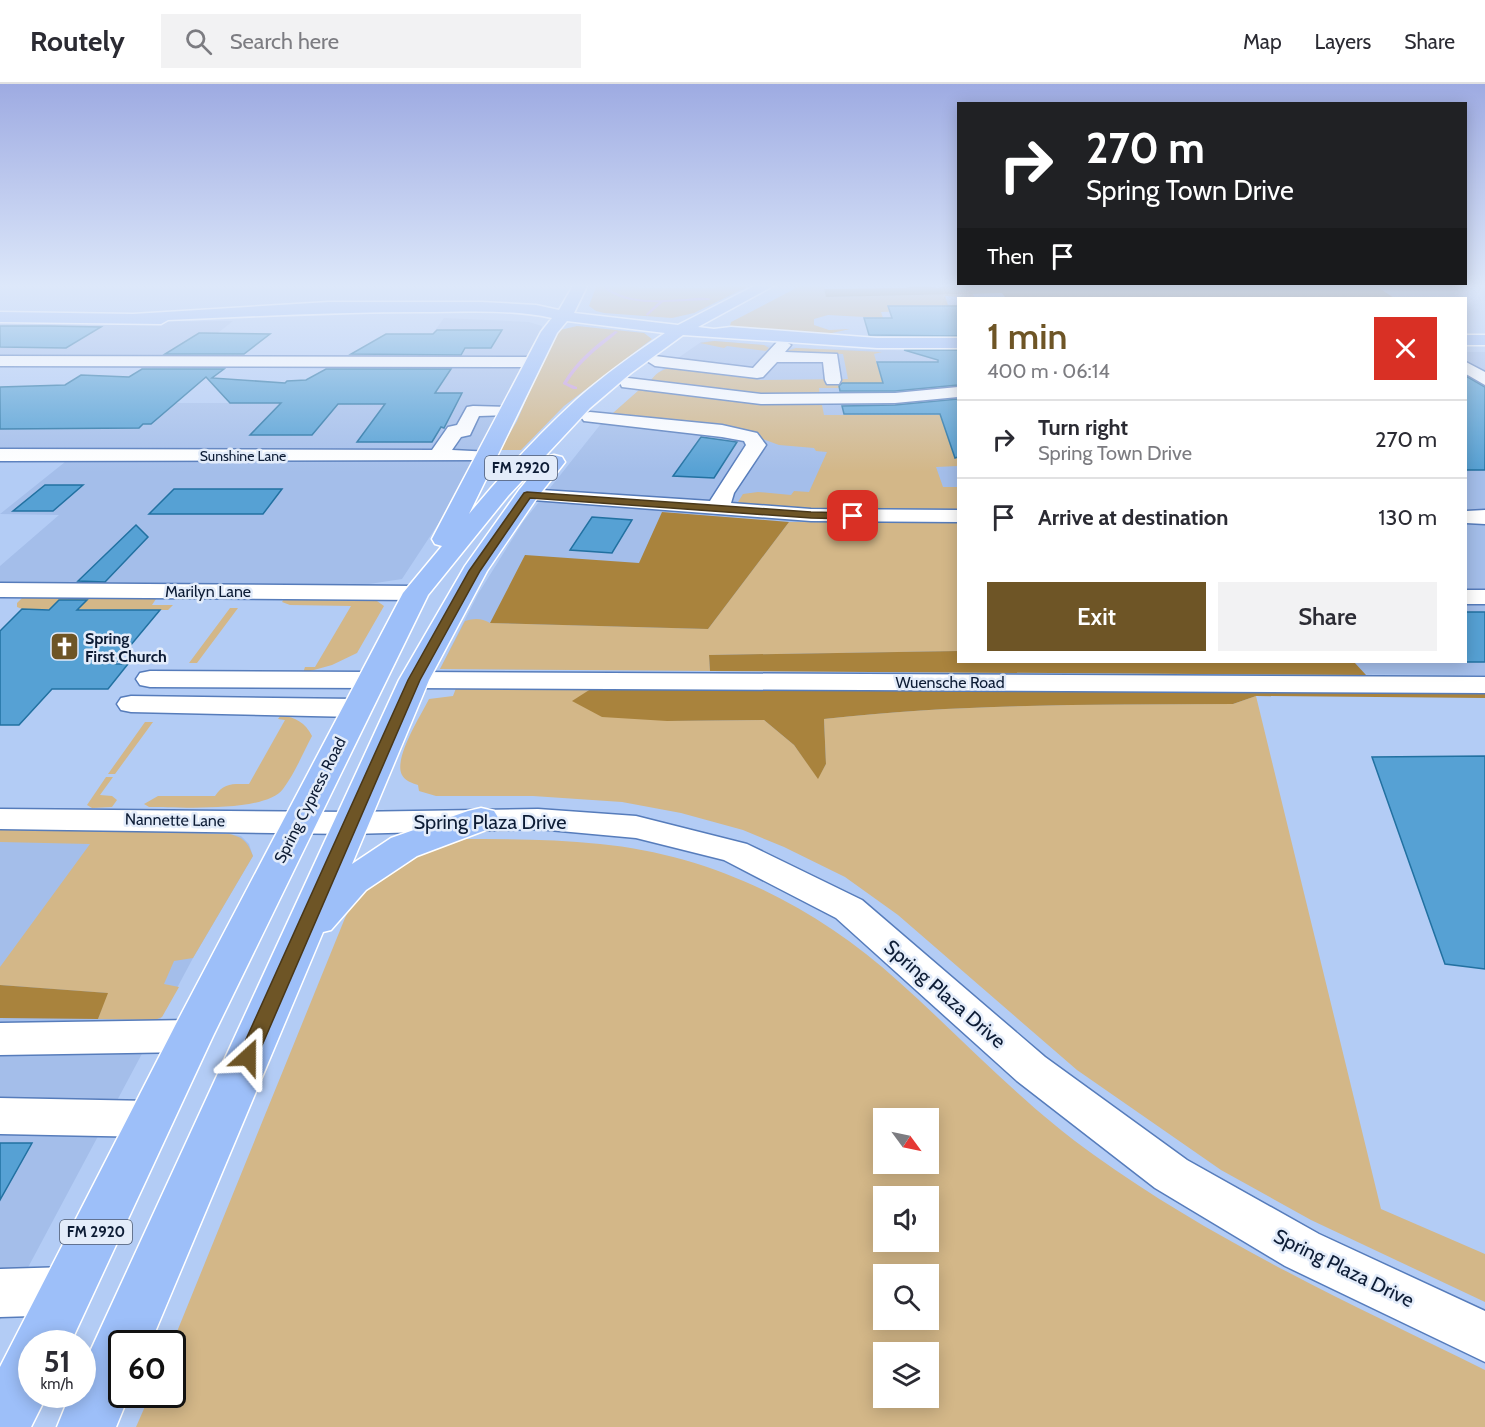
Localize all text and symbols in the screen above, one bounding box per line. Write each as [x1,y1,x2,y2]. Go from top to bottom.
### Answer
search box [161,14,581,68]
text: Routely [30,24,125,58]
icon: search [182,25,215,58]
text: Search here [230,28,339,55]
text: Map [1243,29,1282,54]
text: Layers [1315,29,1371,54]
text: Share [1404,29,1455,54]
text: 270 m [1086,122,1205,174]
icon: right [987,126,1065,204]
text: Spring Town Drive [1086,174,1294,207]
icon: arrive [1046,240,1079,273]
text: Then [987,243,1034,270]
text: 1 min [987,314,1067,358]
button: close [1374,317,1437,380]
text: 400 m · 06:14 [987,359,1110,383]
text: Turn right [1038,414,1128,441]
icon: right [987,423,1020,456]
text: 270 m [1375,426,1437,453]
text: Spring Town Drive [1038,441,1192,465]
street label: Sunshine Lane [200,447,286,465]
road number: FM 2920 [485,456,557,480]
pin [827,490,878,541]
icon: arrive [836,499,869,532]
icon: arrive [987,501,1020,534]
text: Arrive at destination [1038,504,1228,531]
text: 130 m [1378,504,1437,531]
street label: Marilyn Lane [165,582,251,601]
button: Exit [987,582,1206,651]
button: Share [1218,582,1437,651]
place label: Spring First Church [85,629,167,666]
church icon: Spring First Church [48,631,80,663]
street label: Wuensche Road [895,673,1005,692]
street label: Spring Cypress Road [270,734,350,866]
street label: Nannette Lane [125,810,225,830]
street label: Spring Plaza Drive [414,810,566,834]
street label: Spring Plaza Drive [879,935,1011,1053]
position arrow [216,1025,280,1089]
north arrow [873,1108,939,1174]
map controls [873,1108,939,1408]
button: sound [873,1186,939,1252]
road number: FM 2920 [60,1220,132,1244]
street label: Spring Plaza Drive [1270,1224,1418,1312]
button: search [873,1264,939,1330]
speed limit sign: 60 [108,1330,186,1408]
button: layers [873,1342,939,1408]
text: 51 [43,1343,71,1380]
text: km/h [41,1375,73,1393]

